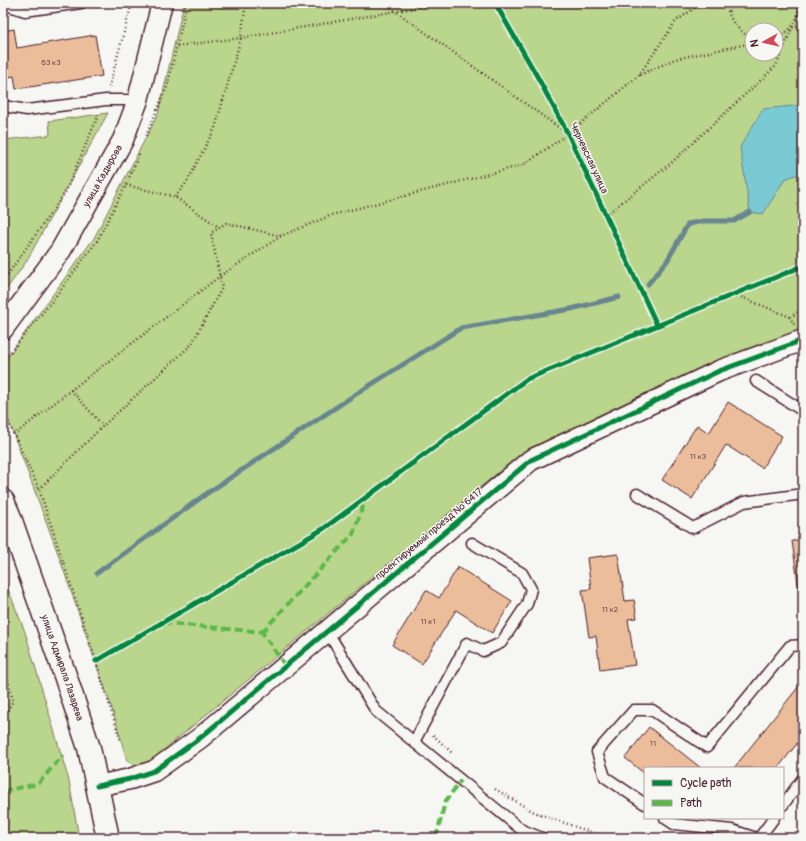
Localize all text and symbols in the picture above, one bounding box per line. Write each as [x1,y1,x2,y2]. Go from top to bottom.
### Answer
north arrow [744,22,784,62]
text: N [748,38,762,48]
house number: 63 к3 [41,58,61,67]
street label: Черневская улица [567,121,611,196]
street label: улица Кадырова [80,142,125,210]
house number: 11 к3 [690,452,707,461]
street label: проектируемый проезд № 6417 [373,485,486,583]
house number: 11 к2 [602,605,619,614]
street label: улица Адмирала Лазарева [38,612,86,723]
house number: 11 к1 [420,617,436,626]
house number: 11 [650,739,656,748]
legend [644,767,784,819]
text: Cycle path [680,776,732,791]
text: Path [680,796,702,811]

